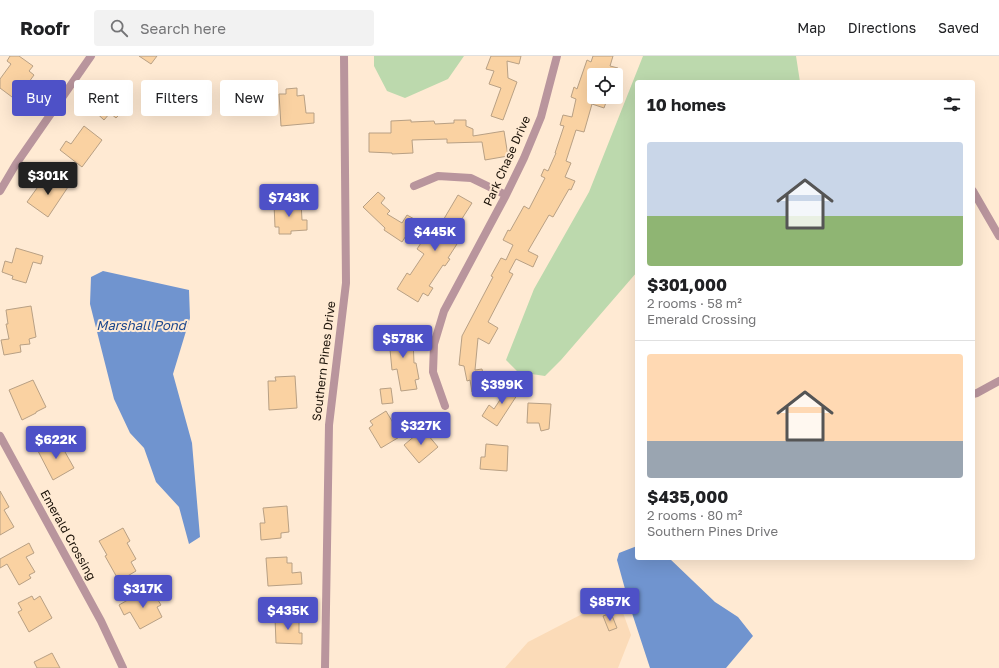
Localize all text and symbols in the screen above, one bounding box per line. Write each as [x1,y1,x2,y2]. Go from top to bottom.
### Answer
search box [94,10,374,46]
text: Roofr [20,16,70,39]
icon: search [108,17,130,39]
text: Search here [140,19,226,37]
text: Map [797,19,826,36]
text: Directions [848,19,916,36]
text: Saved [938,19,979,36]
map controls [587,68,623,104]
button: locate [587,68,623,104]
chip: Buy [12,80,66,116]
chip: Rent [74,80,133,116]
chip: Filters [141,80,212,116]
chip: New [220,80,278,116]
icon: filters [941,93,963,115]
text: 10 homes [647,94,726,115]
street label: Park Chase Drive [480,113,533,208]
pin: $301K [20,162,76,196]
text: $301K [27,167,69,183]
icon: home [769,168,841,240]
pin: $743K [261,184,317,218]
text: $743K [268,189,310,205]
pin: $445K [407,218,463,252]
text: $445K [414,223,456,239]
text: $301,000 [647,274,727,295]
text: 2 rooms · 58 m² [647,295,742,311]
street label: Southern Pines Drive [309,300,338,422]
text: Emerald Crossing [647,311,756,327]
water label: Marshall Pond [96,317,188,333]
pin: $578K [375,325,431,359]
text: $578K [382,330,424,346]
pin: $399K [474,371,530,405]
text: $399K [481,376,523,392]
icon: home [769,380,841,452]
pin: $327K [393,412,449,446]
text: $327K [400,417,442,433]
pin: $622K [28,426,84,460]
text: $622K [35,431,77,447]
text: $435,000 [647,486,728,507]
street label: Emerald Crossing [37,487,99,583]
text: 2 rooms · 80 m² [647,507,743,523]
text: Southern Pines Drive [647,523,778,539]
pin: $317K [115,575,171,609]
text: $317K [123,580,163,596]
pin: $857K [582,588,638,622]
text: $857K [589,593,631,609]
pin: $435K [260,597,316,631]
text: $435K [267,602,309,618]

